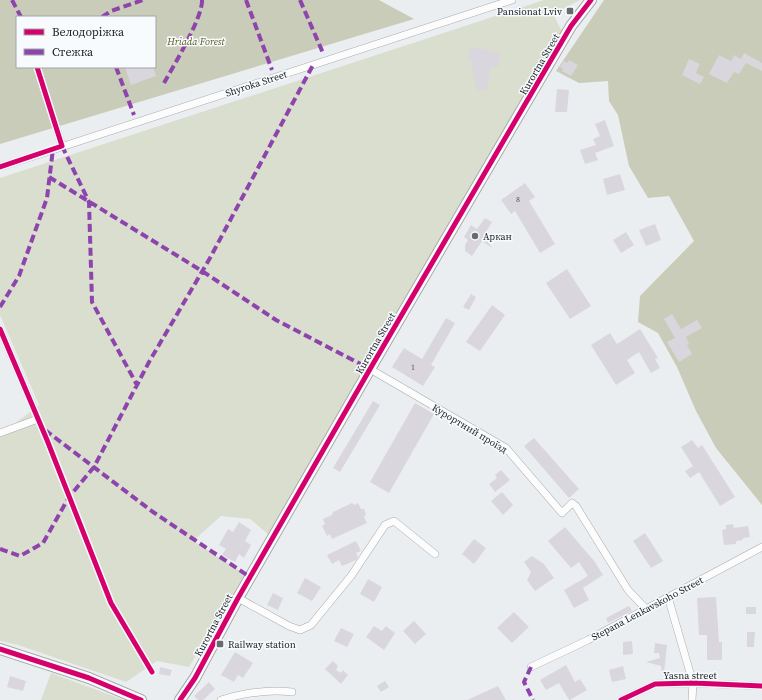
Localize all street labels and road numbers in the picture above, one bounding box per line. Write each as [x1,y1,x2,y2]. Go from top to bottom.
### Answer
street label: Kurortna Street [517,31,563,97]
street label: Shyroka Street [224,67,289,100]
street label: Kurortna Street [353,310,399,376]
street label: Курортний проїзд [430,401,510,456]
street label: Stepana Lenkavskoho Street [589,573,706,643]
street label: Kurortna Street [192,591,236,659]
street label: Yasna street [663,669,718,682]

